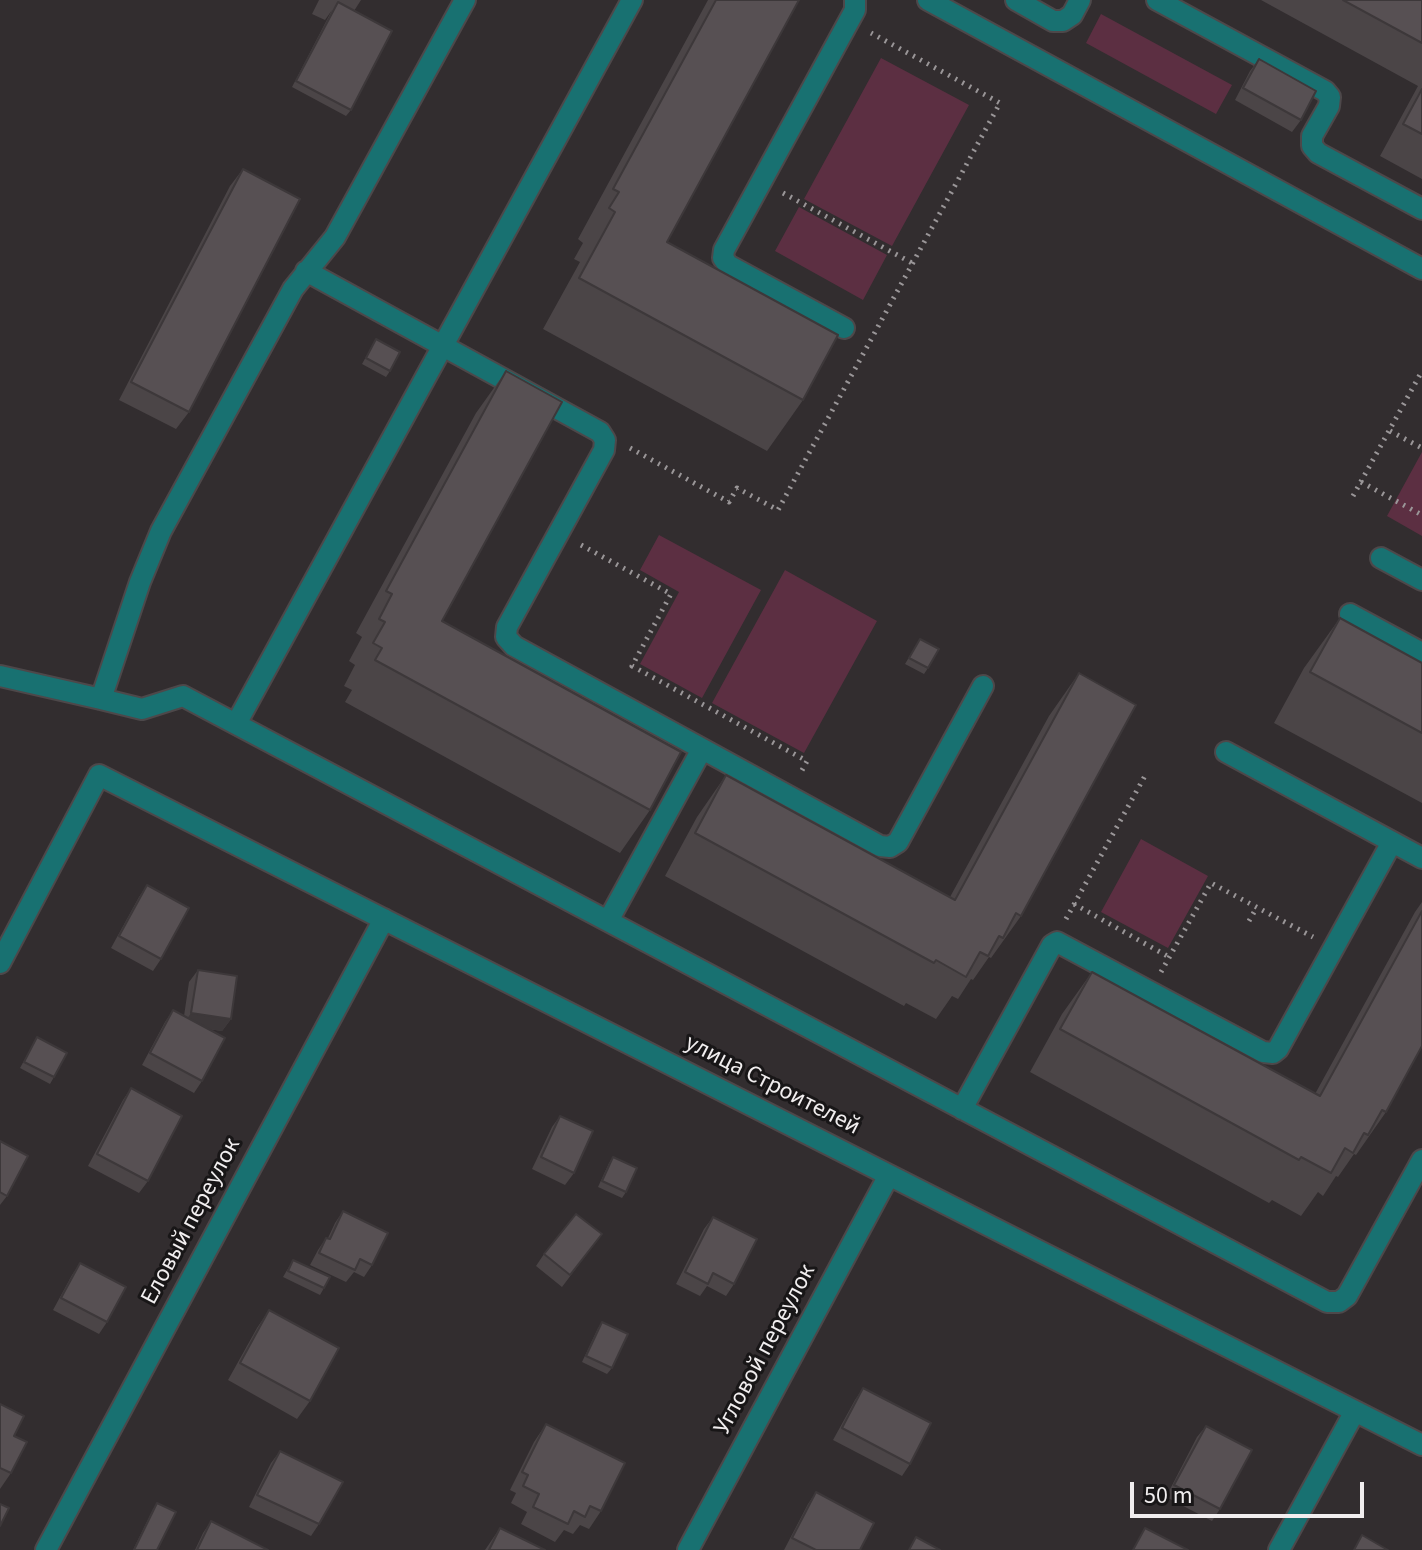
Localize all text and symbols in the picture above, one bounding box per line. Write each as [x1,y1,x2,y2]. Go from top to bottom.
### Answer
street label: улица Строителей [680,1029,864,1143]
street label: Еловый переулок [136,1134,248,1310]
street label: Угловой переулок [709,1260,823,1440]
scale bar [1134,1466,1368,1516]
text: 50 m [1144,1478,1193,1513]

